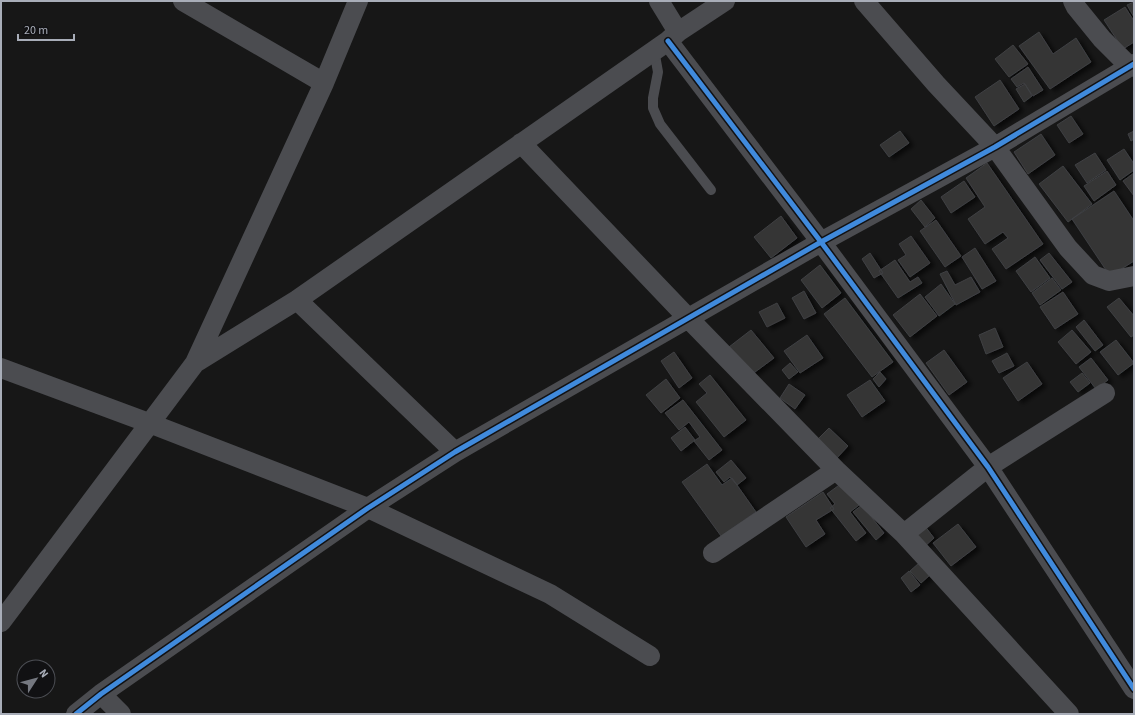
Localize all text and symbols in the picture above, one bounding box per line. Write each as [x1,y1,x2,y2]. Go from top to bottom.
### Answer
scale bar [18,16,74,42]
text: 20 m [24,22,48,39]
north arrow [16,659,56,699]
text: N [35,666,52,681]

